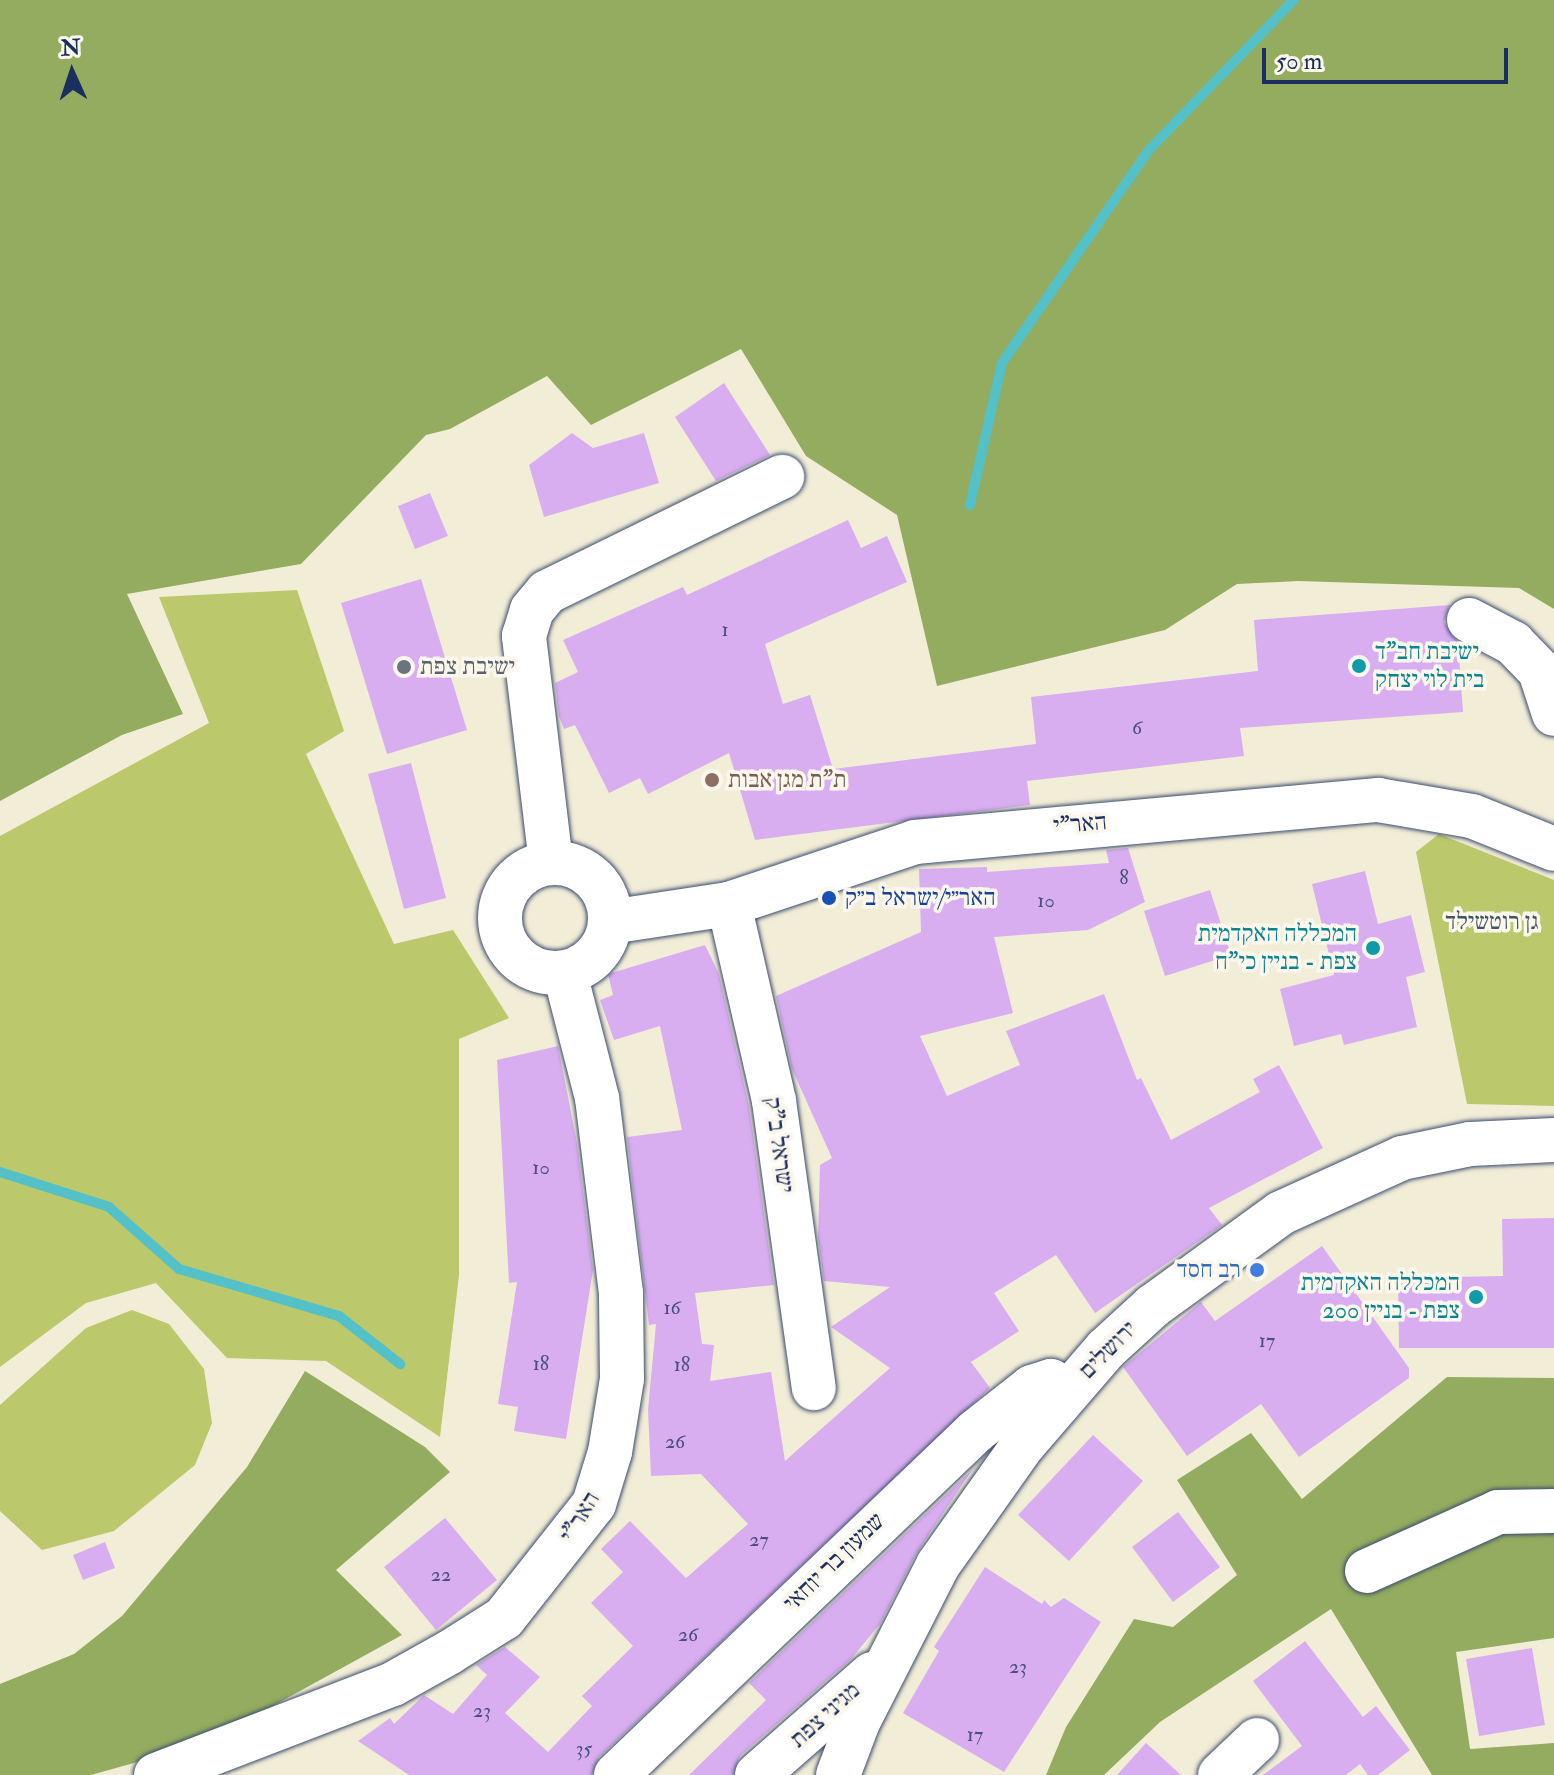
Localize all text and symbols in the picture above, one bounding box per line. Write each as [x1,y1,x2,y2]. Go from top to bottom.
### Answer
north arrow [32,32,112,112]
scale bar [1266,32,1512,82]
text: N [60,34,81,63]
text: 50 m [1276,46,1322,77]
house number: 1 [721,617,729,641]
place label: ישיבת חב"ד בית לוי יצחק [1375,638,1484,694]
place label: ישיבת צפת [420,653,515,681]
marker: ישיבת חב"ד בית לוי יצחק [1350,657,1368,675]
marker: ישיבת צפת [395,658,413,676]
house number: 6 [1132,715,1142,739]
place label: ת"ת מגן אבות [728,766,847,794]
marker: ת"ת מגן אבות [703,771,721,789]
street label: האר"י [1052,807,1108,841]
house number: 8 [1119,865,1129,889]
place label: האר״י/ישראל ב״ק [845,884,996,912]
house number: 10 [1037,888,1055,912]
marker: האר״י/ישראל ב״ק [820,889,838,907]
park label: גן רוטשילד [1445,908,1539,936]
place label: המכללה האקדמית צפת - בניין כי"ח [1198,920,1357,976]
marker: המכללה האקדמית צפת - בניין כי"ח [1364,939,1382,957]
street label: ישראל ב"ק [758,1095,800,1195]
house number: 10 [532,1155,550,1179]
place label: רב חסד [1177,1256,1241,1284]
marker: רב חסד [1248,1261,1266,1279]
place label: המכללה האקדמית צפת - בניין 200 [1301,1269,1460,1325]
marker: המכללה האקדמית צפת - בניין 200 [1467,1288,1485,1306]
house number: 16 [663,1295,681,1319]
street label: ירושלים [1073,1315,1143,1385]
house number: 17 [1259,1328,1275,1352]
house number: 18 [533,1351,549,1375]
house number: 18 [674,1352,690,1376]
house number: 26 [665,1429,685,1453]
street label: האר"י [554,1486,606,1548]
street label: שמעון בר יוחאי [777,1507,891,1617]
house number: 27 [749,1527,769,1551]
house number: 22 [431,1562,451,1586]
house number: 26 [678,1622,698,1646]
house number: 23 [1009,1654,1027,1678]
street label: מגיני צפת [784,1676,866,1754]
house number: 23 [473,1698,491,1722]
house number: 17 [967,1722,983,1746]
house number: 35 [576,1736,592,1760]

